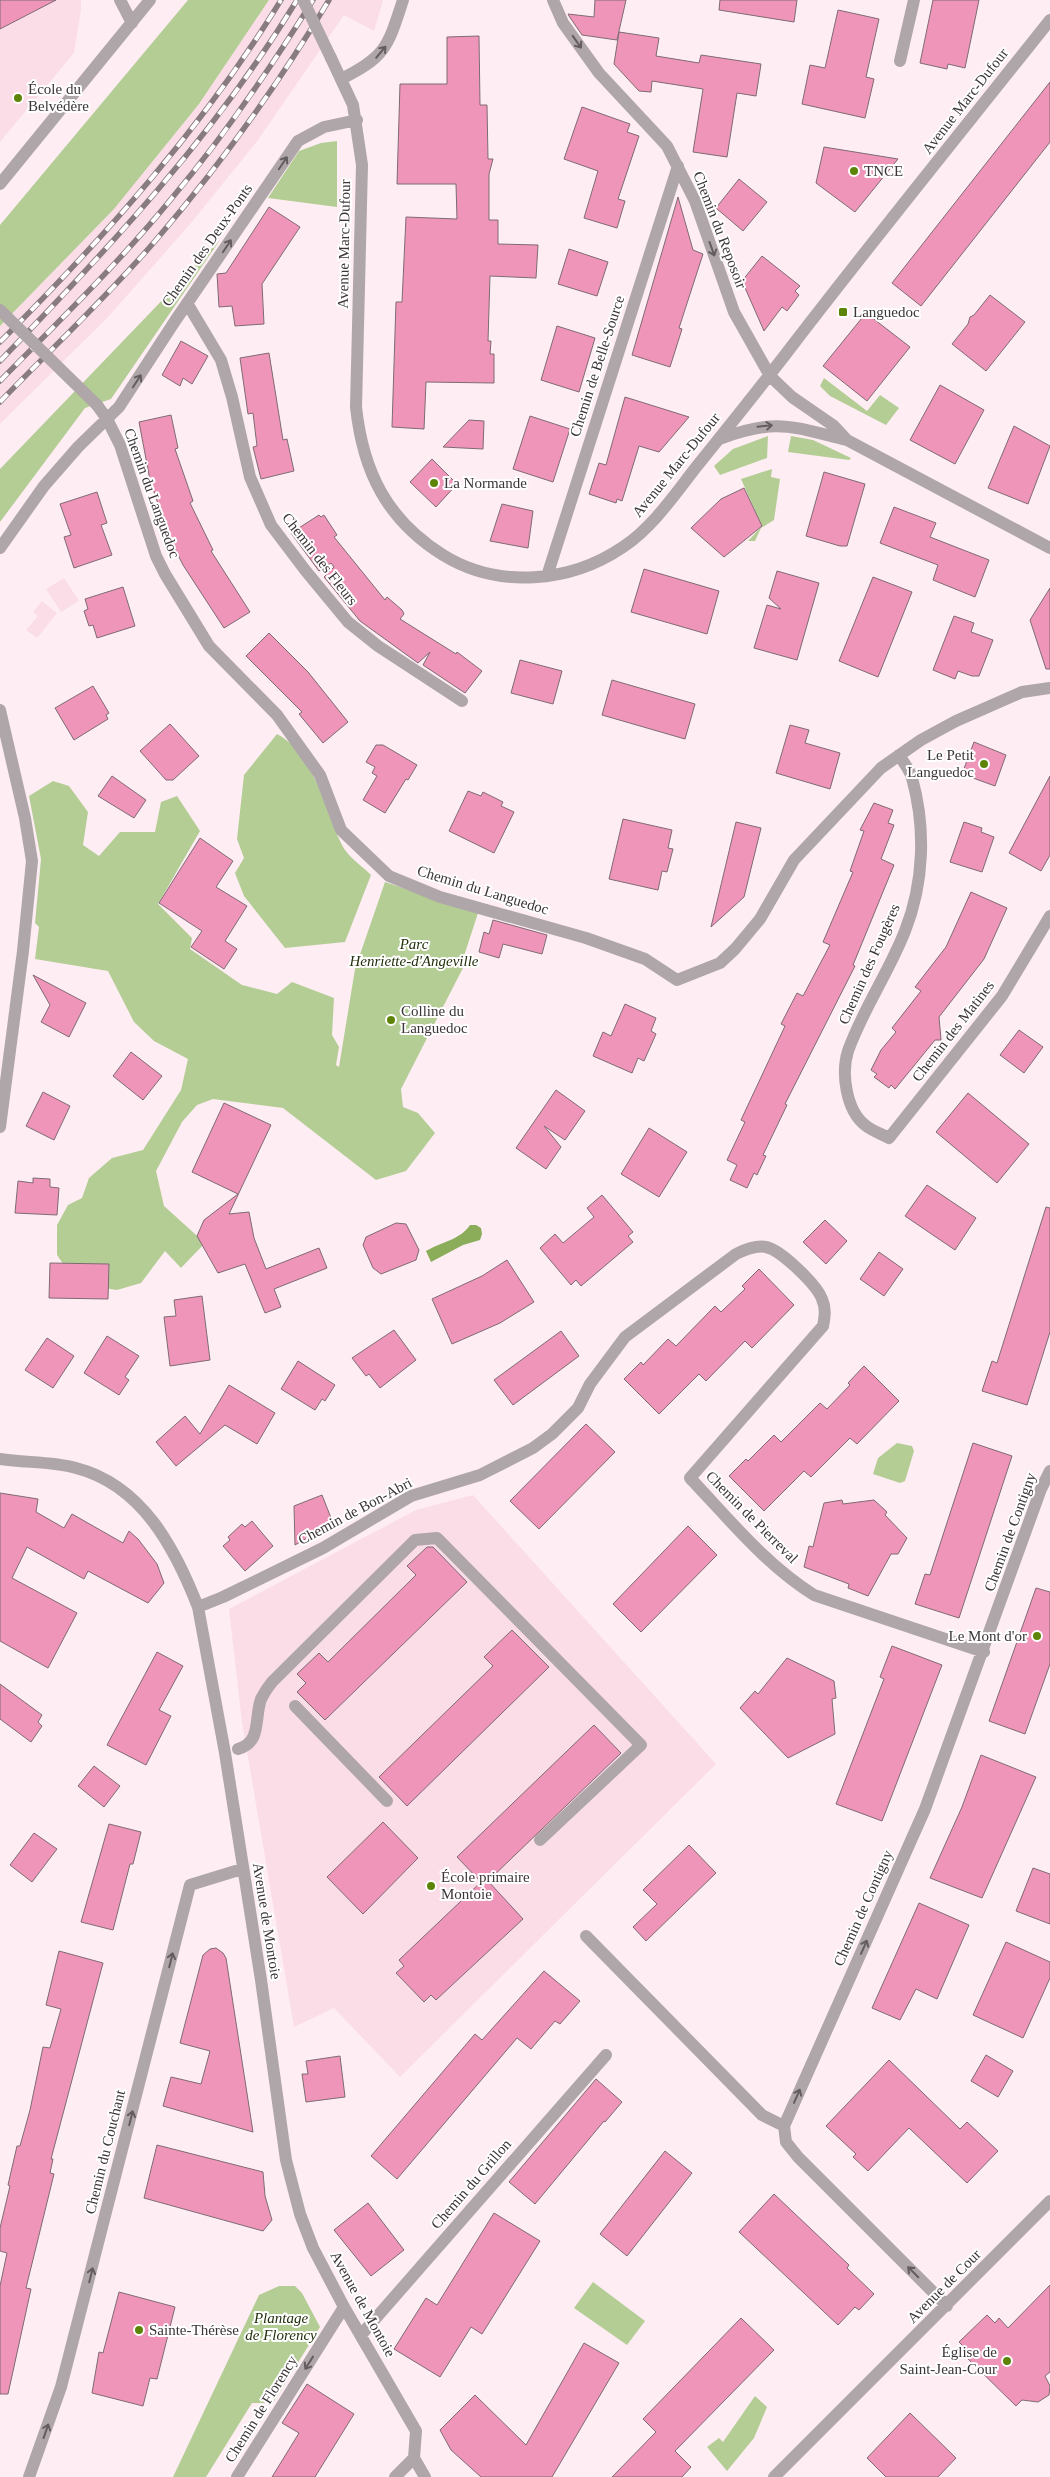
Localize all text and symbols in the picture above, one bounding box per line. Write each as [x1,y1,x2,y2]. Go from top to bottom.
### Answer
one-way arrow [572,35,582,49]
street label: Avenue Marc-Dufour [919,45,1011,157]
one-way arrow [375,46,386,59]
place label: École du Belvédère [28,81,89,114]
marker: École du Belvédère [12,92,24,104]
one-way arrow [278,156,288,170]
place label: TNCE [864,163,903,179]
marker: TNCE [848,165,860,177]
street label: Chemin du Reposoir [690,169,750,291]
street label: Avenue Marc-Dufour [335,179,353,309]
street label: Chemin des Deux-Ponts [159,181,255,309]
one-way arrow [222,239,232,253]
one-way arrow [707,241,717,257]
street label: Chemin de Belle-Source [567,293,627,439]
place label: Languedoc [853,304,920,320]
marker: Languedoc [837,306,849,318]
one-way arrow [132,374,142,388]
street label: Avenue Marc-Dufour [629,410,723,520]
one-way arrow [757,421,773,431]
street label: Chemin du Languedoc [121,426,183,560]
place label: La Normande [444,475,527,491]
marker: La Normande [428,477,440,489]
street label: Chemin des Fleurs [279,510,361,608]
place label: Le Petit Languedoc [907,747,975,780]
marker: Le Petit Languedoc [978,758,990,770]
street label: Chemin du Languedoc [415,862,551,918]
street label: Chemin des Fougères [835,901,903,1027]
park label: Parc Henriette-d'Angeville [349,936,479,969]
street label: Chemin des Matines [909,977,997,1085]
place label: Colline du Languedoc [401,1003,468,1036]
marker: Colline du Languedoc [385,1014,397,1026]
street label: Chemin de Pierreval [703,1468,801,1566]
street label: Chemin de Contigny [981,1470,1039,1593]
street label: Chemin de Bon-Abri [295,1474,415,1548]
place label: Le Mont d'or [948,1628,1027,1644]
marker: Le Mont d'or [1031,1630,1043,1642]
street label: Chemin de Contigny [830,1847,896,1968]
street label: Avenue de Montoie [250,1861,284,1981]
place label: École primaire Montoie [441,1869,530,1902]
marker: École primaire Montoie [425,1880,437,1892]
one-way arrow [859,1940,869,1955]
one-way arrow [167,1953,176,1969]
street label: Chemin du Couchant [82,2087,128,2216]
one-way arrow [793,2089,803,2104]
one-way arrow [127,2110,136,2126]
street label: Chemin du Grillon [428,2136,515,2232]
street label: Avenue de Cour [904,2246,984,2326]
street label: Avenue de Montoie [327,2249,399,2360]
one-way arrow [907,2266,919,2278]
one-way arrow [87,2268,96,2284]
park label: Plantage de Florency [245,2310,317,2343]
place label: Sainte-Thérèse [149,2322,239,2338]
marker: Sainte-Thérèse [133,2324,145,2336]
place label: Église de Saint-Jean-Cour [900,2344,997,2377]
street label: Chemin de Florency [222,2352,300,2465]
marker: Église de Saint-Jean-Cour [1001,2355,1013,2367]
one-way arrow [303,2356,314,2370]
one-way arrow [42,2424,51,2440]

